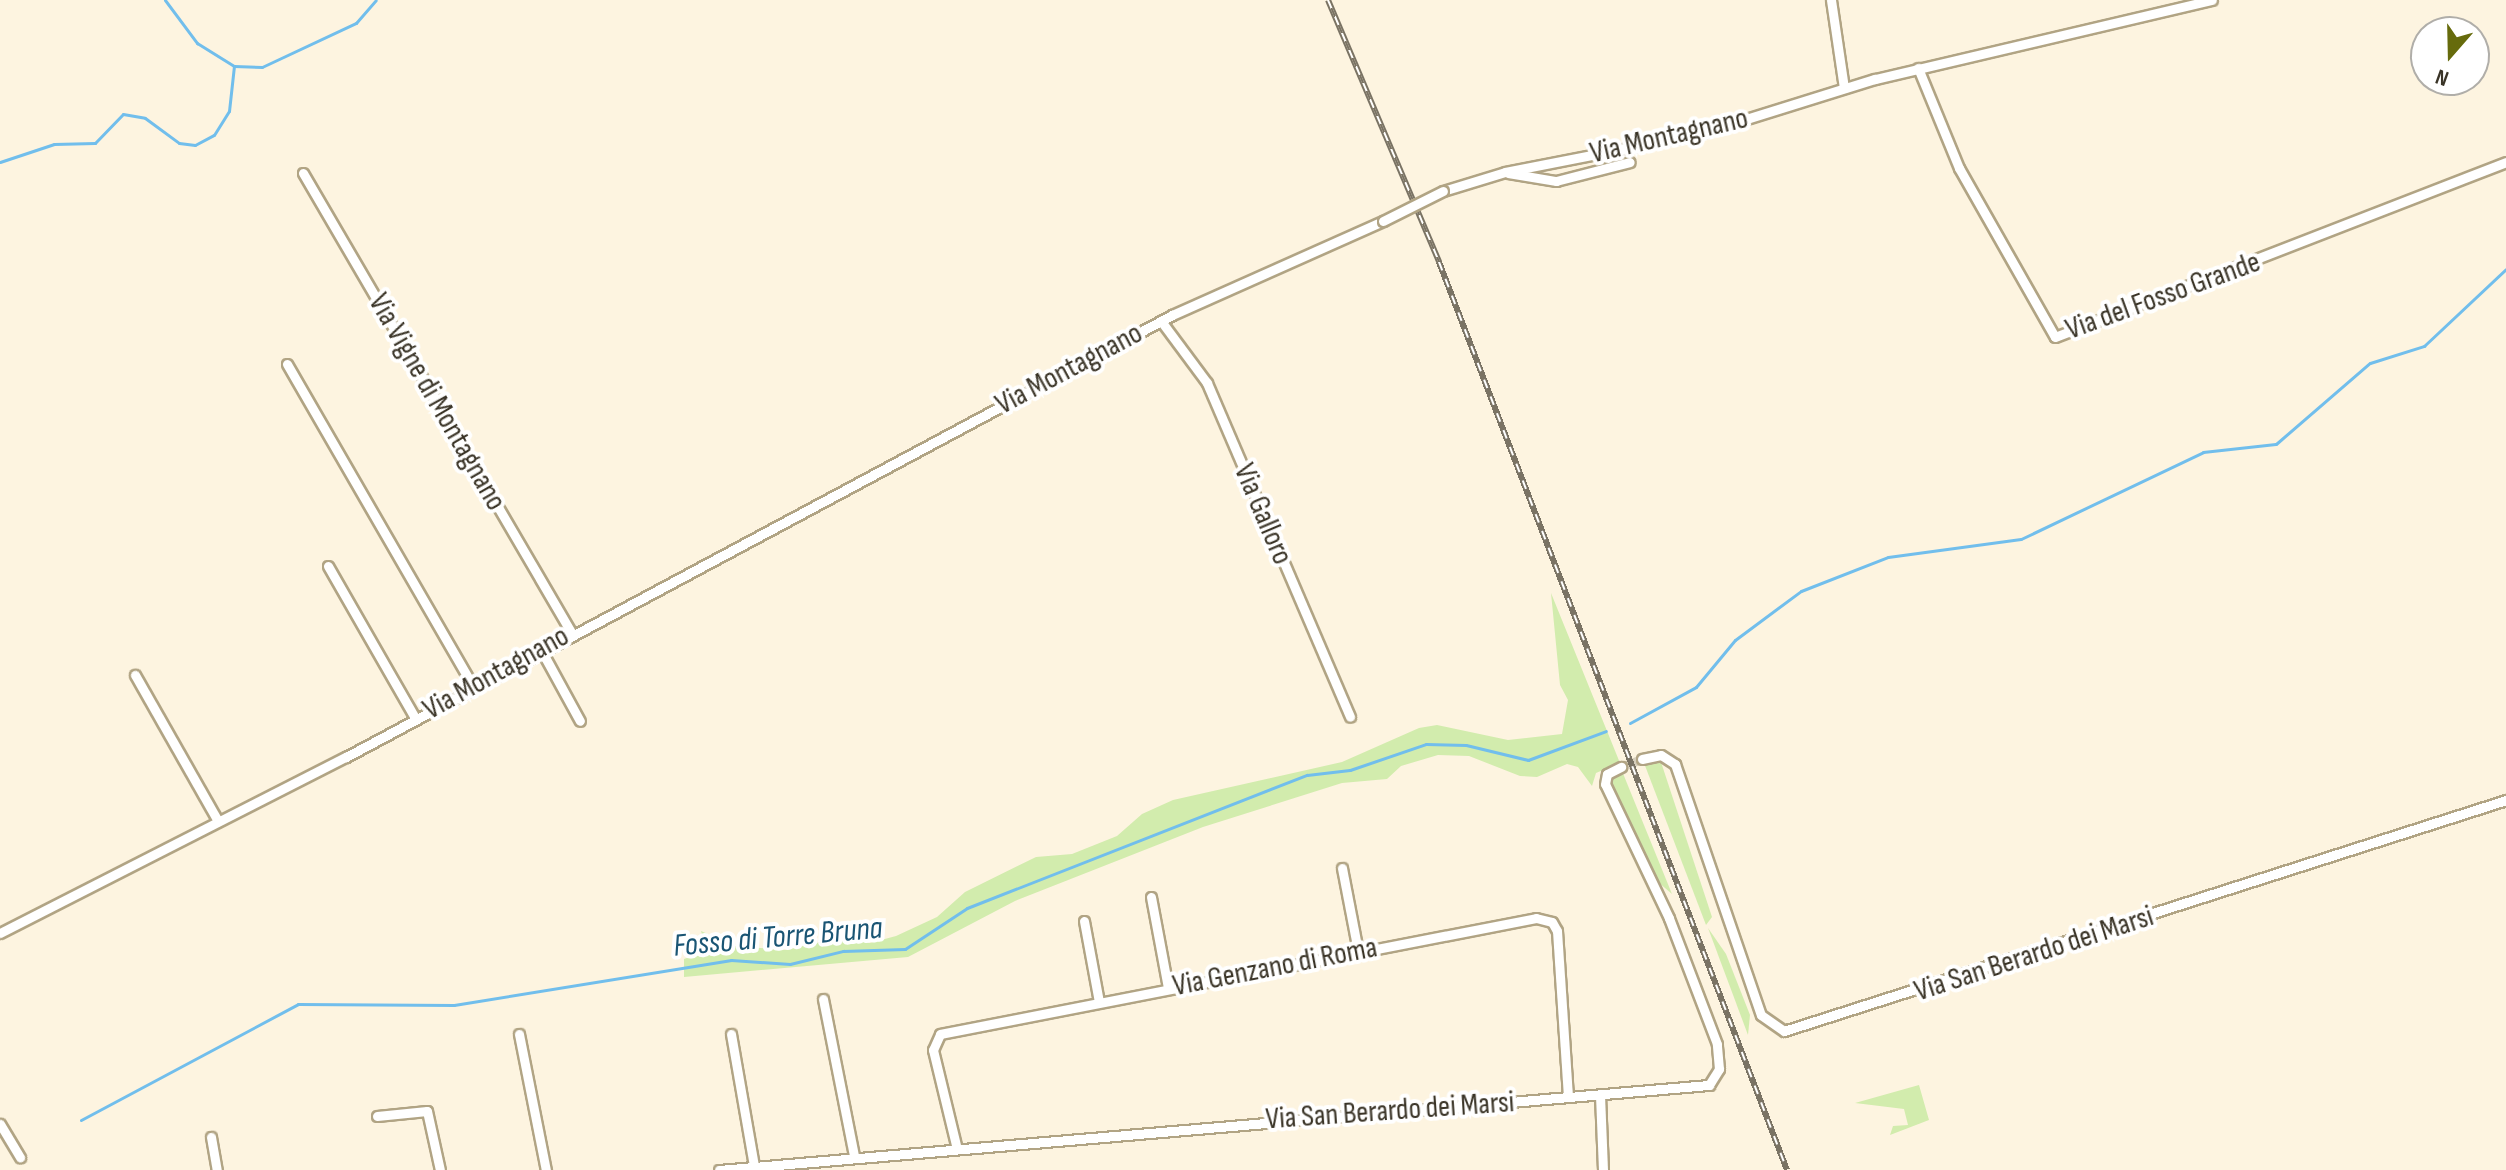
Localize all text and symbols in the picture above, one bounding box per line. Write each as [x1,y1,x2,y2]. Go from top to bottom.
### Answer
north arrow [2410,16,2490,96]
text: N [2432,62,2452,92]
street label: Via Montagnano [1587,100,1751,172]
street label: Via del Fosso Grande [2061,244,2265,348]
street label: Via Vigne di Montagnano [360,287,514,517]
street label: Via Montagnano [990,315,1148,423]
street label: Via Galloro [1226,458,1300,570]
street label: Via Montagnano [417,618,575,728]
street label: Via San Berardo dei Marsi [1910,898,2158,1010]
water label: Fosso di Torre Bruna [672,910,884,966]
street label: Via Genzano di Roma [1170,930,1380,1004]
street label: Via San Berardo dei Marsi [1264,1084,1516,1138]

